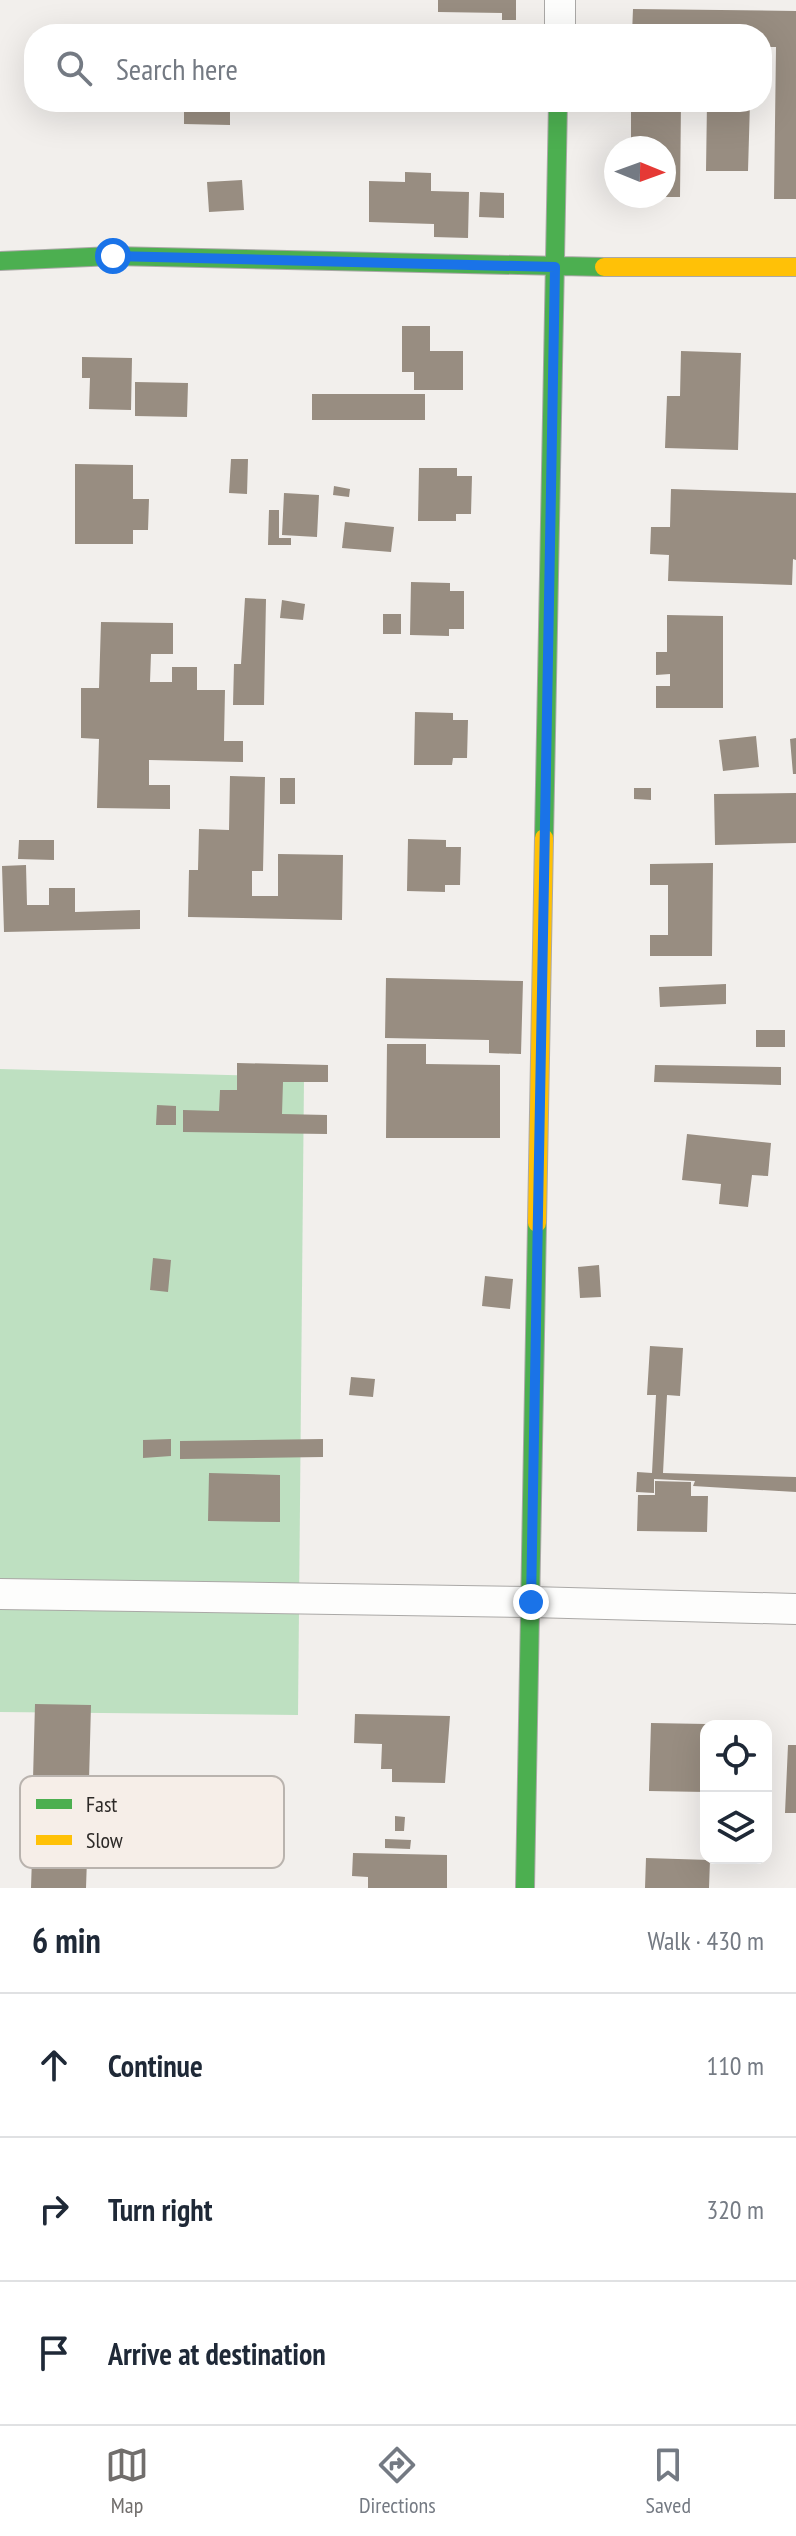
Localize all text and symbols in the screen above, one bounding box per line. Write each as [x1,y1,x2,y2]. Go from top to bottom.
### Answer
search box [24,24,772,112]
icon: search [52,46,96,90]
text: Search here [116,49,238,88]
north arrow [604,136,676,208]
route start [95,238,131,274]
route end [513,1584,549,1620]
map controls [700,1720,772,1864]
button: locate [700,1720,772,1792]
legend [20,1776,284,1868]
text: Fast [86,1790,117,1818]
button: layers [700,1792,772,1864]
text: Slow [86,1826,123,1854]
text: 6 min [32,1918,101,1962]
text: Walk · 430 m [647,1924,764,1957]
icon: ahead [32,2043,76,2087]
text: Continue [108,2046,203,2085]
text: 110 m [706,2049,764,2082]
icon: right [32,2187,76,2231]
text: Turn right [108,2190,212,2229]
text: 320 m [706,2193,764,2226]
icon: arrive [32,2331,76,2375]
text: Arrive at destination [108,2334,326,2373]
tab: Map [105,2443,149,2519]
tab: Directions [359,2443,436,2519]
tab: Saved [646,2443,691,2519]

